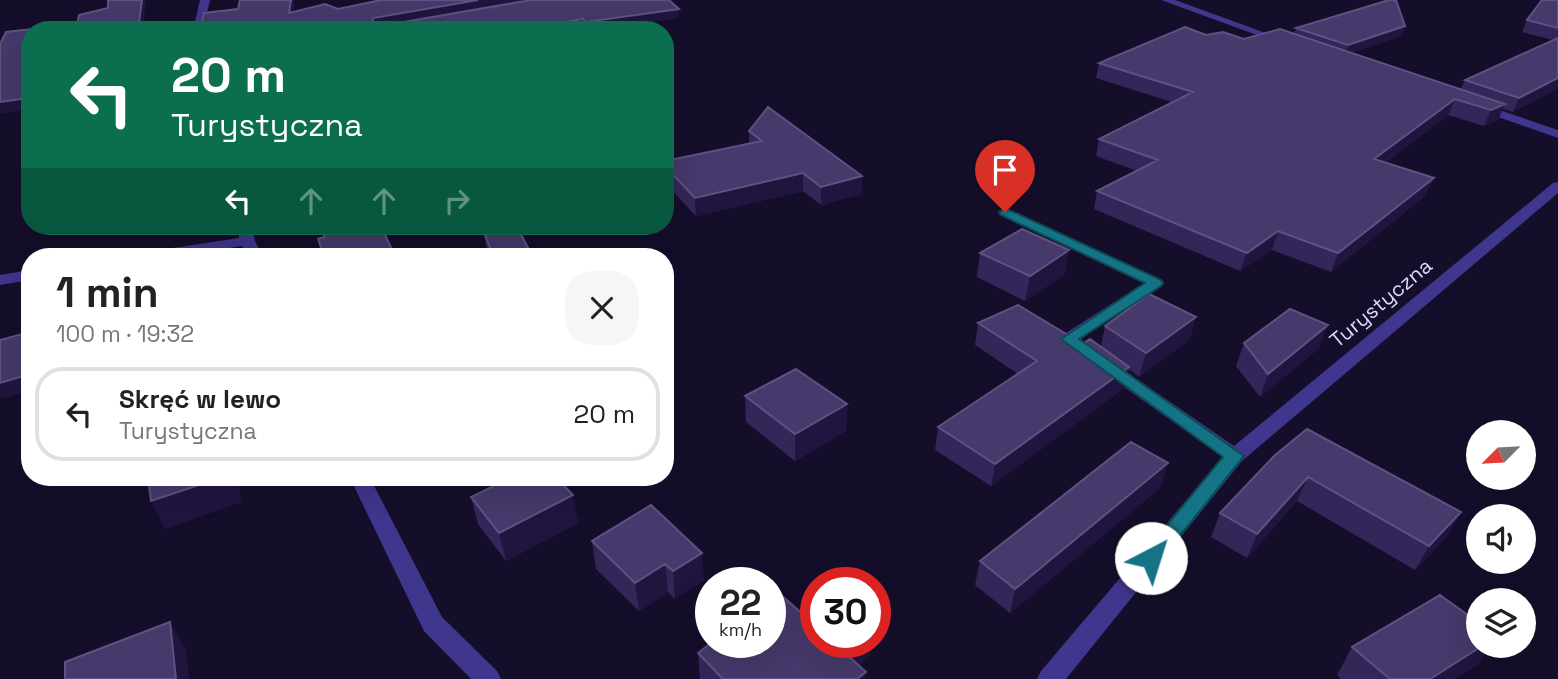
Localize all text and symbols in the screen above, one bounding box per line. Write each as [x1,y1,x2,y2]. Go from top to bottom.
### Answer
text: 20 m [171,44,286,106]
icon: left [56,49,147,140]
text: Turystyczna [171,105,363,145]
pin [975,140,1035,212]
icon: arrive [986,151,1024,189]
icon: left [219,182,257,220]
icon: ahead [292,182,330,220]
icon: ahead [365,182,403,220]
icon: right [438,182,476,220]
street label: Turystyczna [1324,252,1438,353]
text: 1 min [56,266,159,319]
button: close [565,271,639,345]
text: 100 m · 19:32 [56,319,194,349]
text: Skręć w lewo [119,382,281,416]
icon: left [60,395,98,433]
text: 20 m [574,397,635,431]
text: Turystyczna [119,416,257,446]
north arrow [1466,420,1536,490]
map controls [1466,420,1536,658]
button: sound [1466,504,1536,574]
position arrow [1114,521,1188,595]
speed limit sign: 30 [800,567,891,658]
text: 22 [720,581,761,625]
button: layers [1466,588,1536,658]
text: km/h [719,618,762,641]

